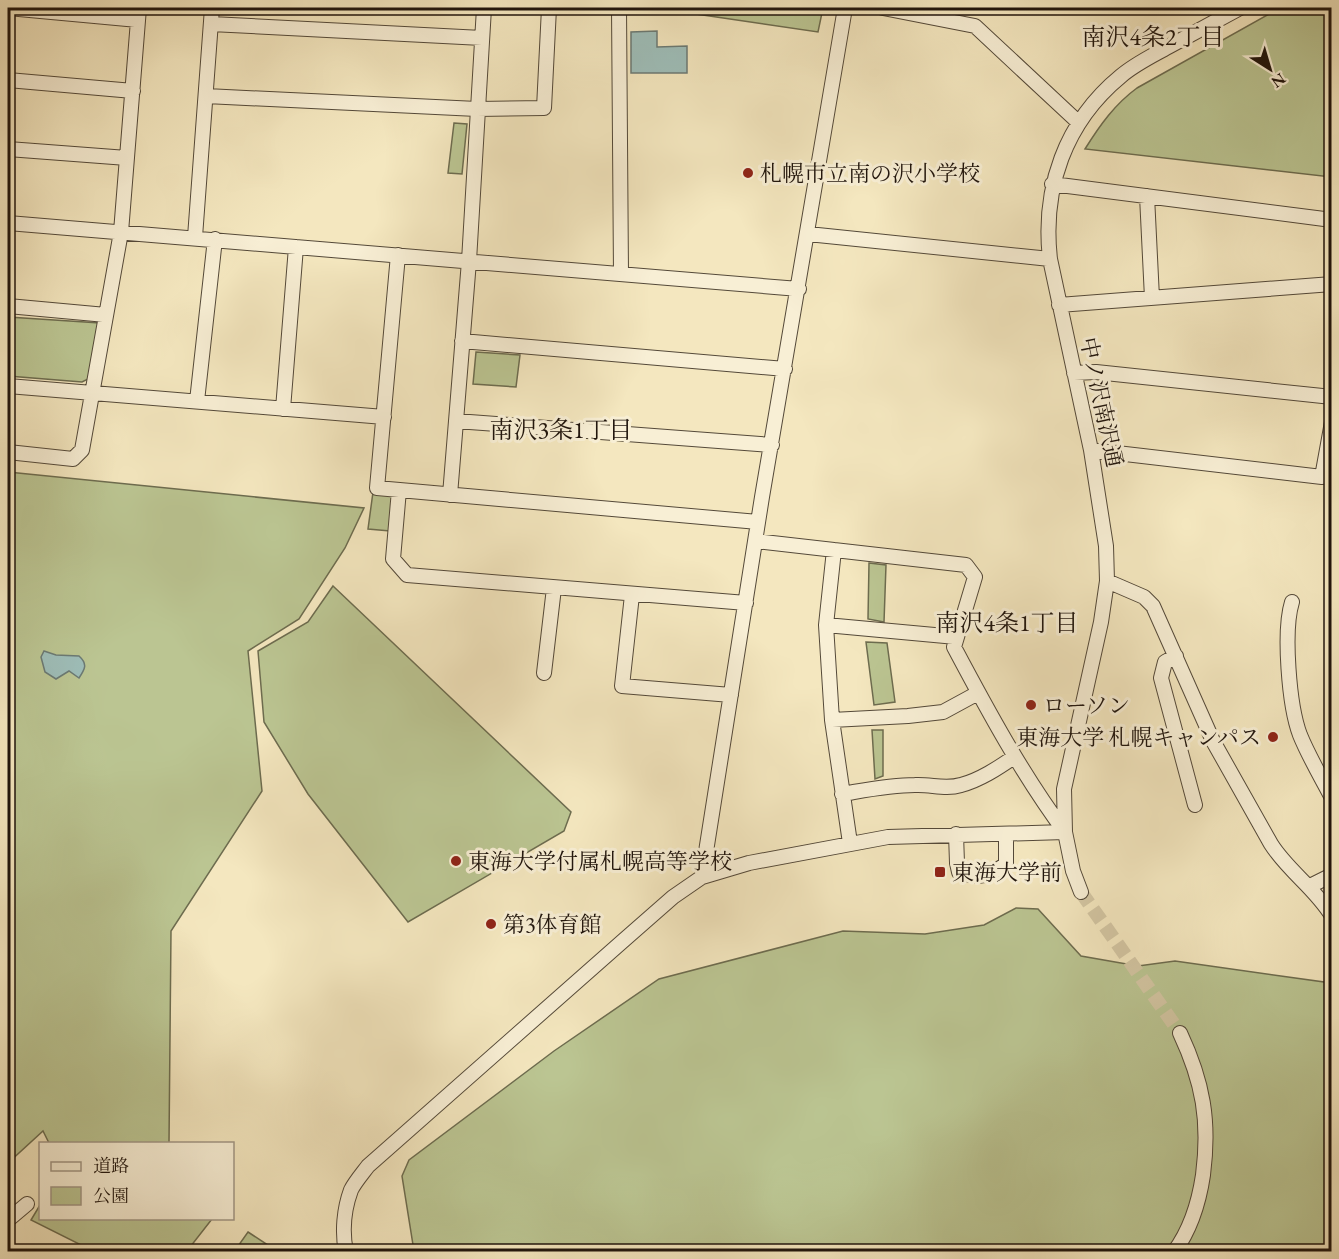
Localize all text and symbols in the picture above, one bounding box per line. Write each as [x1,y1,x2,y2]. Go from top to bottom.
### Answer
district label: 南沢4条2丁目 [1081,21,1225,52]
north arrow [1240,39,1300,99]
text: N [1267,68,1290,93]
place label: 札幌市立南の沢小学校 [760,159,980,188]
marker: 札幌市立南の沢小学校 [741,166,755,180]
street label: 中ノ沢南沢通 [1074,335,1129,470]
district label: 南沢3条1丁目 [489,414,633,445]
district label: 南沢4条1丁目 [935,607,1079,638]
place label: ローソン [1043,691,1130,720]
marker: ローソン [1024,698,1038,712]
place label: 東海大学 札幌キャンパス [1016,723,1261,752]
marker: 東海大学 札幌キャンパス [1266,730,1280,744]
place label: 東海大学付属札幌高等学校 [468,847,732,876]
marker: 東海大学付属札幌高等学校 [449,854,463,868]
place label: 東海大学前 [952,858,1062,887]
marker: 東海大学前 [933,865,947,879]
place label: 第3体育館 [503,910,602,939]
marker: 第3体育館 [484,917,498,931]
legend [39,1142,234,1220]
text: 道路 [93,1154,129,1177]
text: 公園 [93,1184,129,1207]

